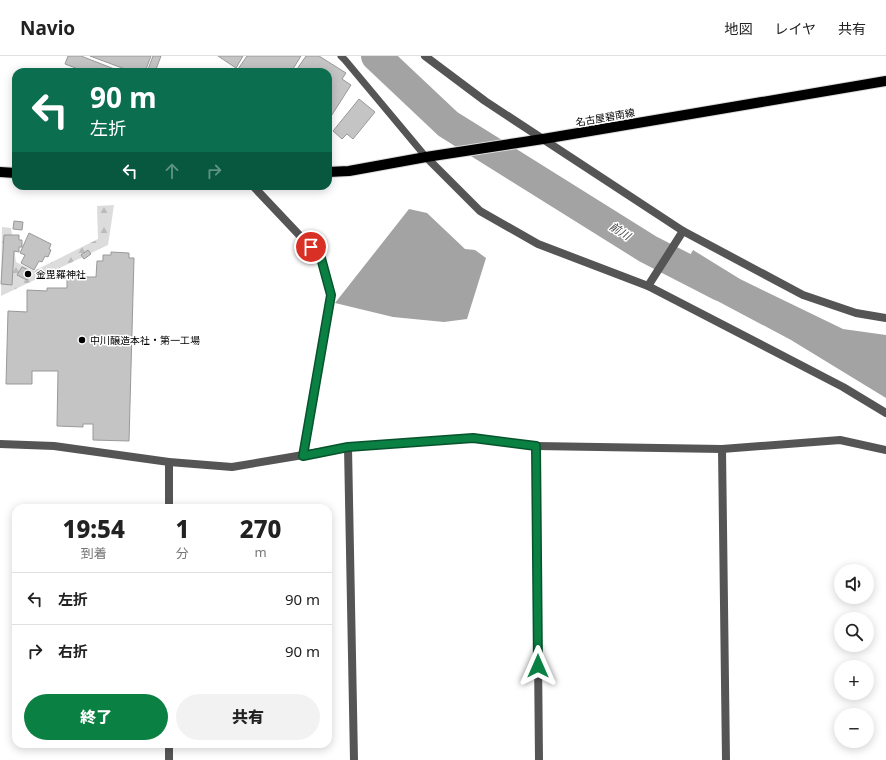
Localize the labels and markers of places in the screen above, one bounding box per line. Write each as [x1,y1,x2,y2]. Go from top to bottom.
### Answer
pin [294,230,328,264]
place label: 金毘羅神社 [36,267,86,281]
marker: 金毘羅神社 [23,269,33,279]
place label: 中川醸造本社・第一工場 [90,333,200,347]
marker: 中川醸造本社・第一工場 [77,335,87,345]

